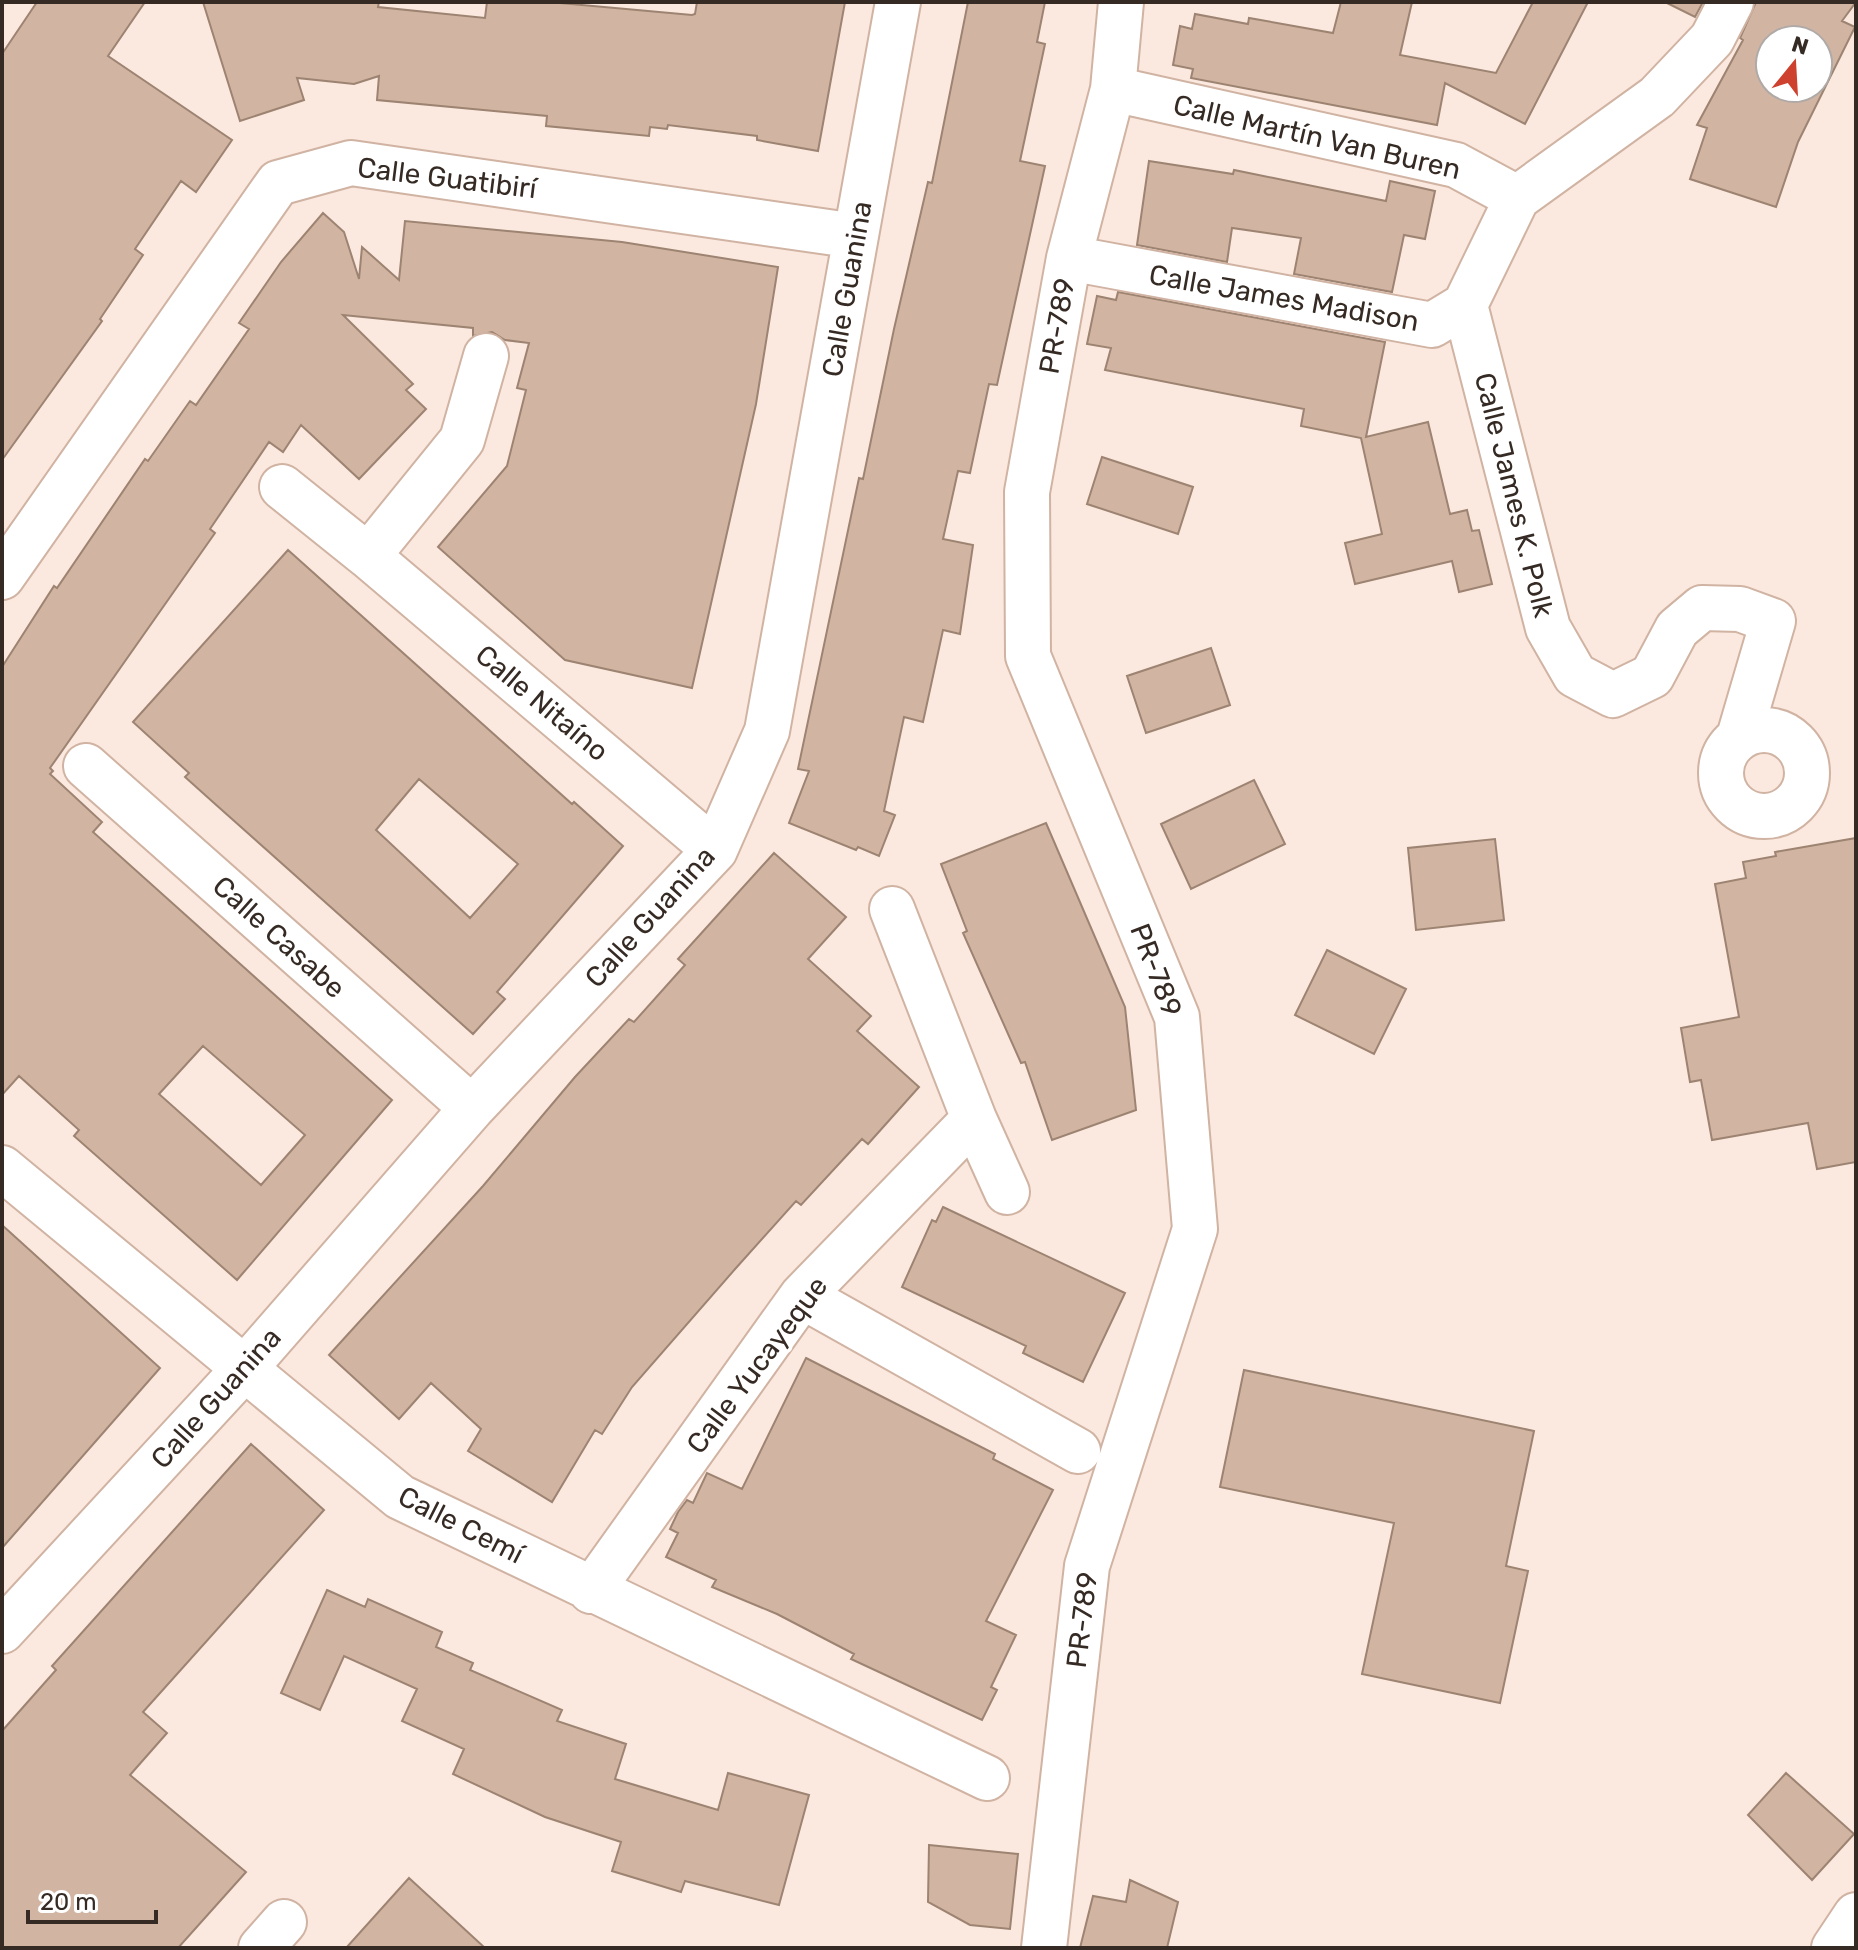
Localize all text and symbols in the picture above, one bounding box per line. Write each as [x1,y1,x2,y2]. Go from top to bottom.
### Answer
north arrow [1754,24,1834,104]
text: N [1788,30,1812,61]
street label: Calle Martín Van Buren [1170,88,1464,186]
street label: Calle Guatibirí [356,151,540,205]
street label: Calle Guanina [815,199,879,379]
street label: Calle James Madison [1146,258,1422,338]
street label: PR-789 [1032,276,1082,376]
street label: Calle James K. Polk [1468,369,1560,621]
street label: Calle Nitaíno [469,638,615,768]
street label: Calle Guanina [578,840,722,994]
street label: Calle Casabe [206,869,352,1005]
street label: PR-789 [1123,919,1189,1021]
street label: Calle Yucayeque [680,1270,834,1460]
street label: Calle Guanina [144,1321,288,1475]
street label: Calle Cemí [393,1479,530,1571]
street label: PR-789 [1060,1570,1104,1670]
scale bar [28,1874,156,1924]
text: 20 m [40,1888,97,1916]

